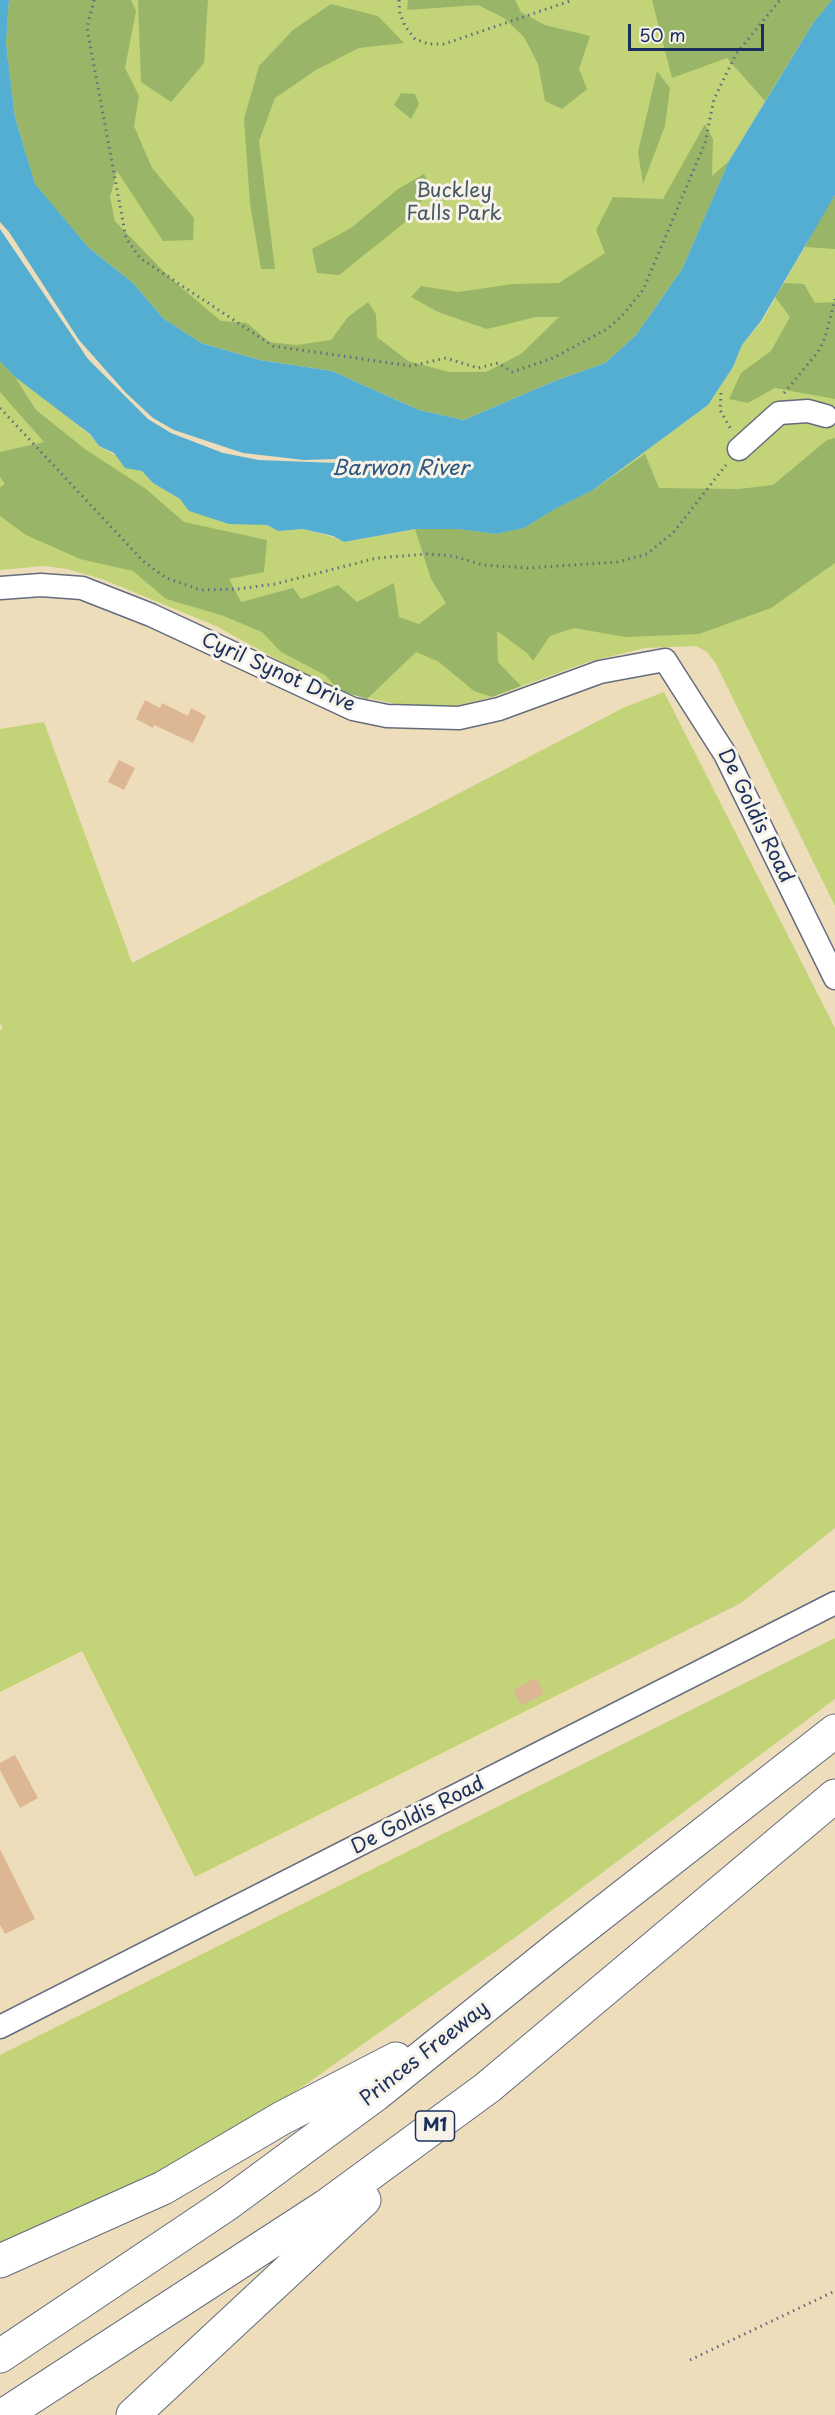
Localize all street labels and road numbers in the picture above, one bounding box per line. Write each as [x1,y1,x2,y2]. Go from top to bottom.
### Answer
street label: Cyril Synot Drive [197,628,359,718]
street label: De Goldis Road [712,745,798,887]
street label: De Goldis Road [347,1772,489,1860]
street label: Princes Freeway [356,1996,494,2112]
road number: M1 [416,2111,454,2141]

